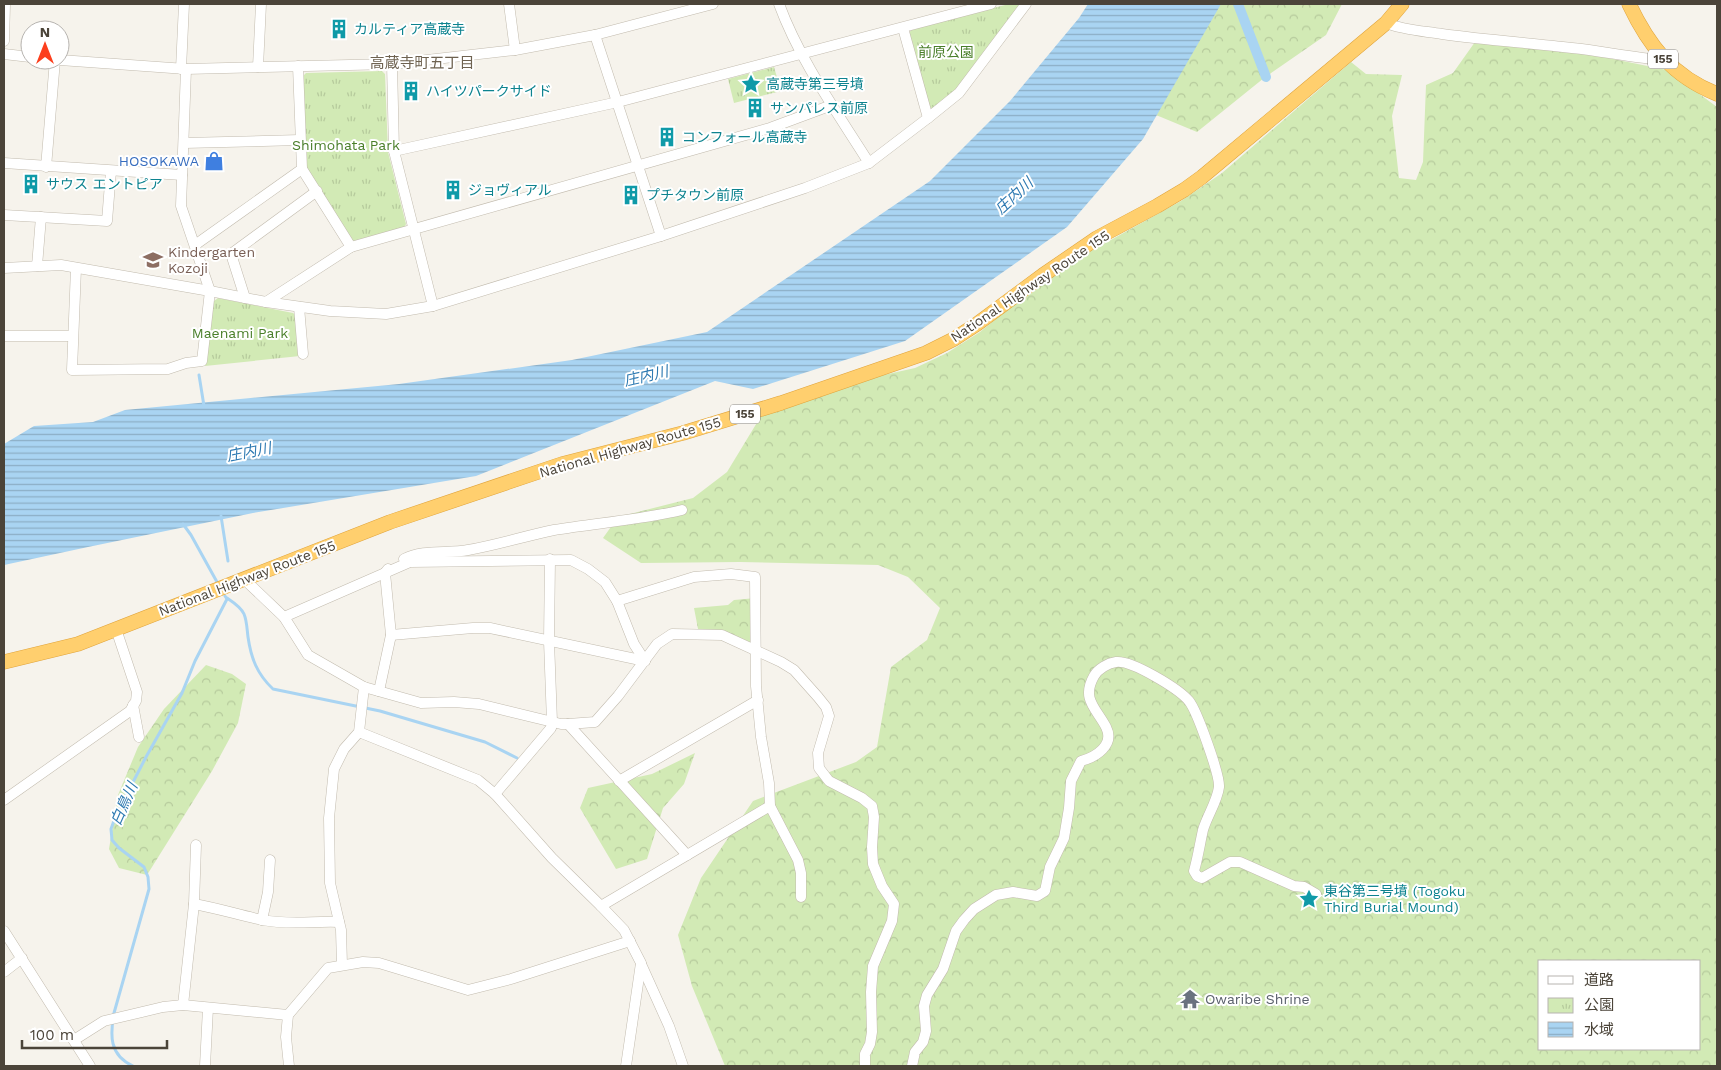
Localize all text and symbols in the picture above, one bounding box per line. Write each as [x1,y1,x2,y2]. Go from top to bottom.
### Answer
building icon: カルティア高蔵寺 [328,18,350,40]
north arrow [20,20,70,70]
place label: カルティア高蔵寺 [354,21,465,37]
text: N [40,24,50,40]
park label: 前原公園 [918,44,974,60]
road number: 155 [1648,50,1678,68]
district label: 高蔵寺町五丁目 [369,54,475,72]
place icon: 高蔵寺第三号墳 [740,73,762,95]
place label: 高蔵寺第三号墳 [766,76,864,92]
building icon: ハイツパークサイド [400,80,422,102]
place label: ハイツパークサイド [426,83,552,99]
building icon: サンパレス前原 [744,97,766,119]
place label: サンパレス前原 [770,100,868,116]
building icon: コンフォール高蔵寺 [656,126,678,148]
place label: コンフォール高蔵寺 [682,129,808,145]
park label: Shimohata Park [292,137,400,153]
shop icon: HOSOKAWA [203,150,225,172]
place label: HOSOKAWA [119,153,199,169]
building icon: サウス エントピア [20,173,42,195]
water label: 庄内川 [991,173,1038,218]
place label: サウス エントピア [46,176,163,192]
building icon: ジョヴィアル [442,179,464,201]
place label: ジョヴィアル [468,182,552,198]
building icon: プチタウン前原 [620,184,642,206]
place label: プチタウン前原 [646,187,744,203]
street label: National Highway Route 155 [948,227,1112,345]
place label: Kindergarten Kozoji [168,244,255,276]
school or university icon: Kindergarten Kozoji [142,249,164,271]
park label: Maenami Park [192,325,288,341]
water label: 庄内川 [622,362,672,390]
road number: 155 [730,404,760,424]
street label: National Highway Route 155 [537,413,723,481]
water label: 庄内川 [225,438,275,465]
street label: National Highway Route 155 [156,537,338,619]
water label: 白鳥川 [107,778,142,828]
place label: 東谷第三号墳 (Togoku Third Burial Mound) [1324,883,1465,915]
place icon: 東谷第三号墳 (Togoku Third Burial Mound) [1298,888,1320,910]
legend [1538,960,1701,1050]
text: 道路 [1584,971,1614,989]
temple icon: Owaribe Shrine [1179,988,1201,1010]
place label: Owaribe Shrine [1205,991,1310,1007]
text: 公園 [1584,996,1614,1014]
scale bar [22,1018,168,1050]
text: 水域 [1584,1021,1614,1039]
text: 100 m [30,1026,74,1044]

